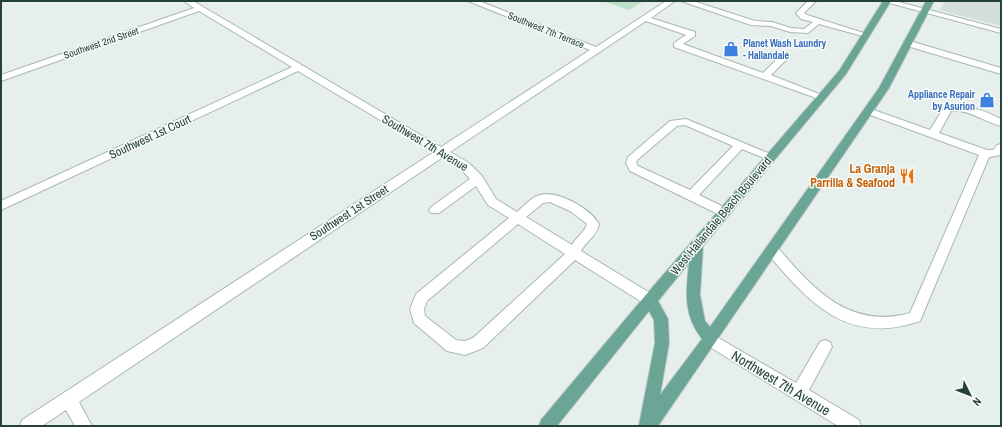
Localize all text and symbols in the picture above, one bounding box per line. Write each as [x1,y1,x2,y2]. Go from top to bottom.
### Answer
street label: Southwest 7th Terrace [506,9,587,51]
street label: Southwest 2nd Street [62,24,141,62]
place label: Planet Wash Laundry - Hallandale [743,37,827,62]
shop icon: Planet Wash Laundry - Hallandale [722,40,740,58]
place label: Appliance Repair by Asurion [908,88,976,113]
shop icon: Appliance Repair by Asurion [978,91,996,109]
street label: Southwest 1st Court [106,111,194,163]
street label: Southwest 7th Avenue [379,111,471,175]
street label: West Hallandale Beach Boulevard [667,154,775,278]
place label: La Granja Parrilla & Seafood [810,161,896,191]
restaurant icon: La Granja Parrilla & Seafood [898,167,916,185]
street label: Southwest 1st Street [307,181,392,244]
street label: Northwest 7th Avenue [728,346,834,420]
north arrow [950,375,990,415]
text: N [970,395,985,409]

